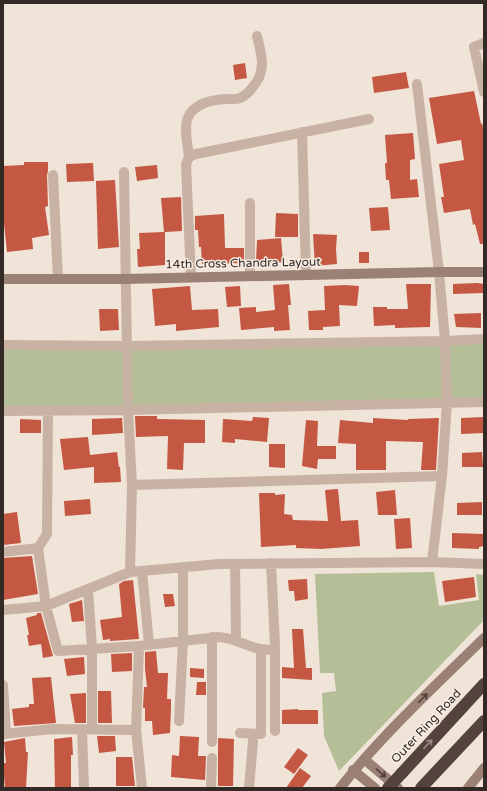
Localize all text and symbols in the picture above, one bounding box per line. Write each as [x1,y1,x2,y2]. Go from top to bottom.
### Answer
street label: 14th Cross Chandra Layout [165,255,321,271]
street label: Outer Ring Road [388,686,464,766]
one-way arrow [418,693,428,703]
one-way arrow [423,740,432,750]
one-way arrow [375,769,386,778]

